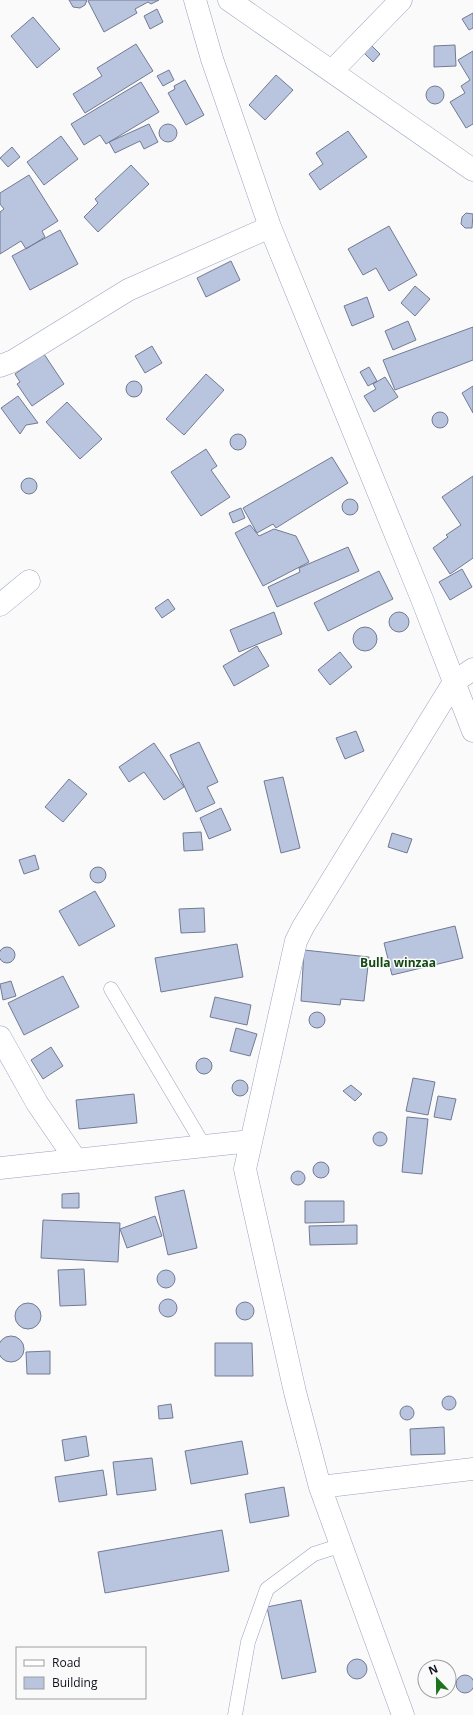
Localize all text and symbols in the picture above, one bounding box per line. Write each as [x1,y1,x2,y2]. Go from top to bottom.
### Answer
district label: Bulla winzaa [360,954,436,971]
legend [16,1647,146,1699]
text: Road [52,1654,81,1671]
north arrow [417,1659,457,1699]
text: N [426,1661,440,1678]
text: Building [52,1674,98,1691]

